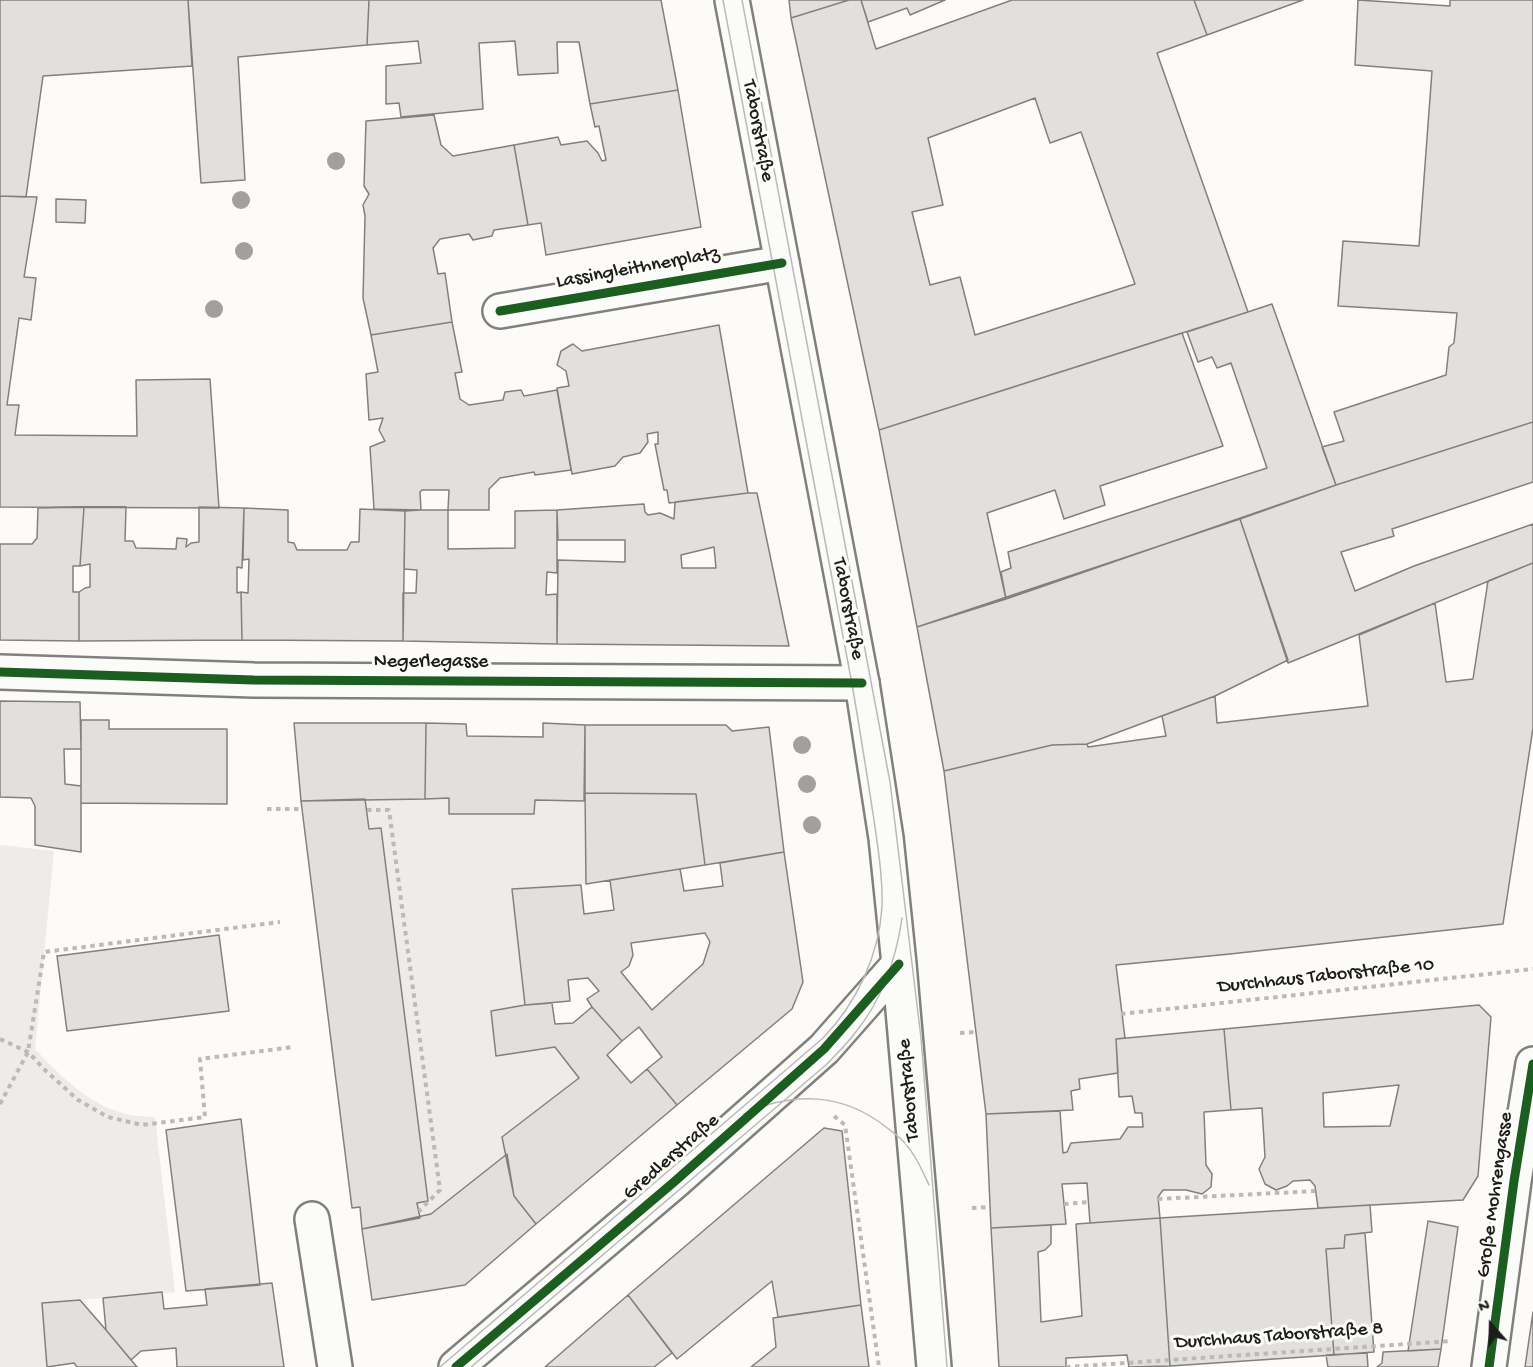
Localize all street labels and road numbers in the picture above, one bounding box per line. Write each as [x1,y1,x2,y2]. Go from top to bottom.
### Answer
street label: Taborstraße [735,78,779,184]
street label: Lassingleithnerplatz [554,243,722,295]
street label: Taborstraße [825,556,869,662]
street label: Negerlegasse [374,651,488,675]
street label: Durchhaus Taborstraße 10 [1217,954,1435,1000]
street label: Taborstraße [894,1038,926,1142]
street label: Gredlerstraße [619,1110,725,1206]
street label: Große Mohrengasse [1473,1111,1519,1279]
street label: Durchhaus Taborstraße 8 [1174,1318,1384,1356]

